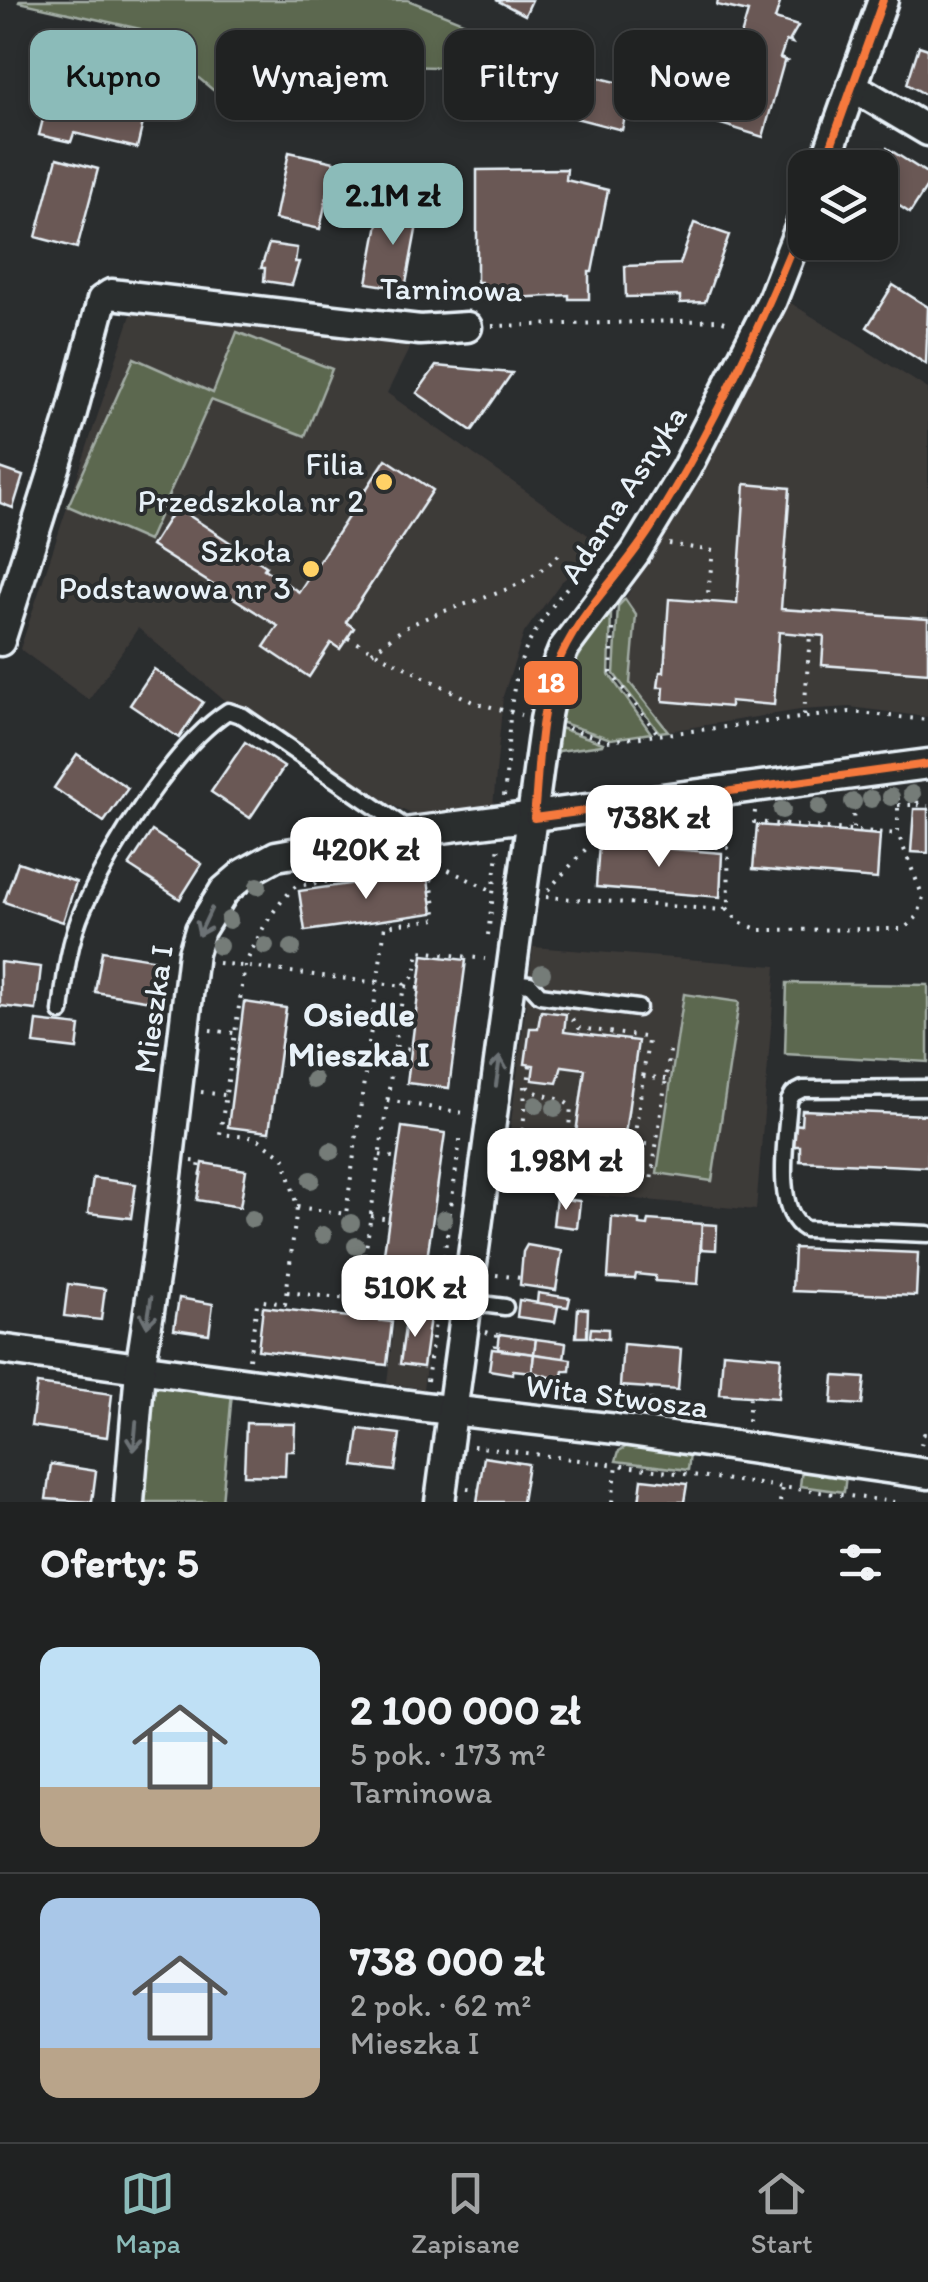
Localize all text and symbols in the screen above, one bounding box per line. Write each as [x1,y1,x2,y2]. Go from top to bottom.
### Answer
chip: Kupno [30,30,196,120]
chip: Wynajem [216,30,424,120]
chip: Filtry [444,30,594,120]
chip: Nowe [614,30,766,120]
map controls [788,150,898,260]
button: layers [788,150,898,260]
pin: 2.1M zł [301,163,485,248]
text: 2.1M zł [345,176,441,214]
street label: Tarninowa [380,269,523,309]
street label: Adama Asnyka [551,398,695,590]
place label: Filia Przedszkola nr 2 [138,445,364,520]
marker: Filia Przedszkola nr 2 [373,471,395,493]
place label: Szkoła Podstawowa nr 3 [58,532,291,607]
marker: Szkoła Podstawowa nr 3 [300,558,322,580]
line badge: 18 [522,659,580,707]
text: 18 [537,665,565,699]
pin: 738K zł [567,785,751,870]
text: 738K zł [608,798,710,836]
pin: 420K zł [274,817,458,902]
text: 420K zł [312,830,420,868]
one-way arrow [195,906,214,936]
street label: Mieszka I [125,942,181,1076]
district label: Osiedle Mieszka I [288,993,430,1075]
one-way arrow [490,1055,508,1088]
pin: 1.98M zł [463,1128,669,1213]
text: 1.98M zł [509,1141,623,1179]
pin: 510K zł [323,1255,507,1340]
text: 510K zł [363,1268,467,1306]
one-way arrow [139,1295,158,1328]
street label: Wita Stwosza [523,1366,711,1426]
one-way arrow [125,1419,144,1451]
icon: filters [833,1535,888,1590]
text: Oferty: 5 [40,1537,199,1588]
text: 2 100 000 zł [350,1684,581,1735]
icon: home [120,1687,240,1807]
text: 5 pok. · 173 m² [350,1735,546,1773]
text: Tarninowa [350,1773,492,1811]
text: 738 000 zł [350,1935,545,1986]
icon: home [120,1938,240,2058]
text: 2 pok. · 62 m² [350,1986,531,2024]
text: Mieszka I [350,2024,480,2062]
tab: Mapa [115,2166,181,2260]
tab: Zapisane [411,2166,520,2260]
tab: Start [751,2166,813,2260]

